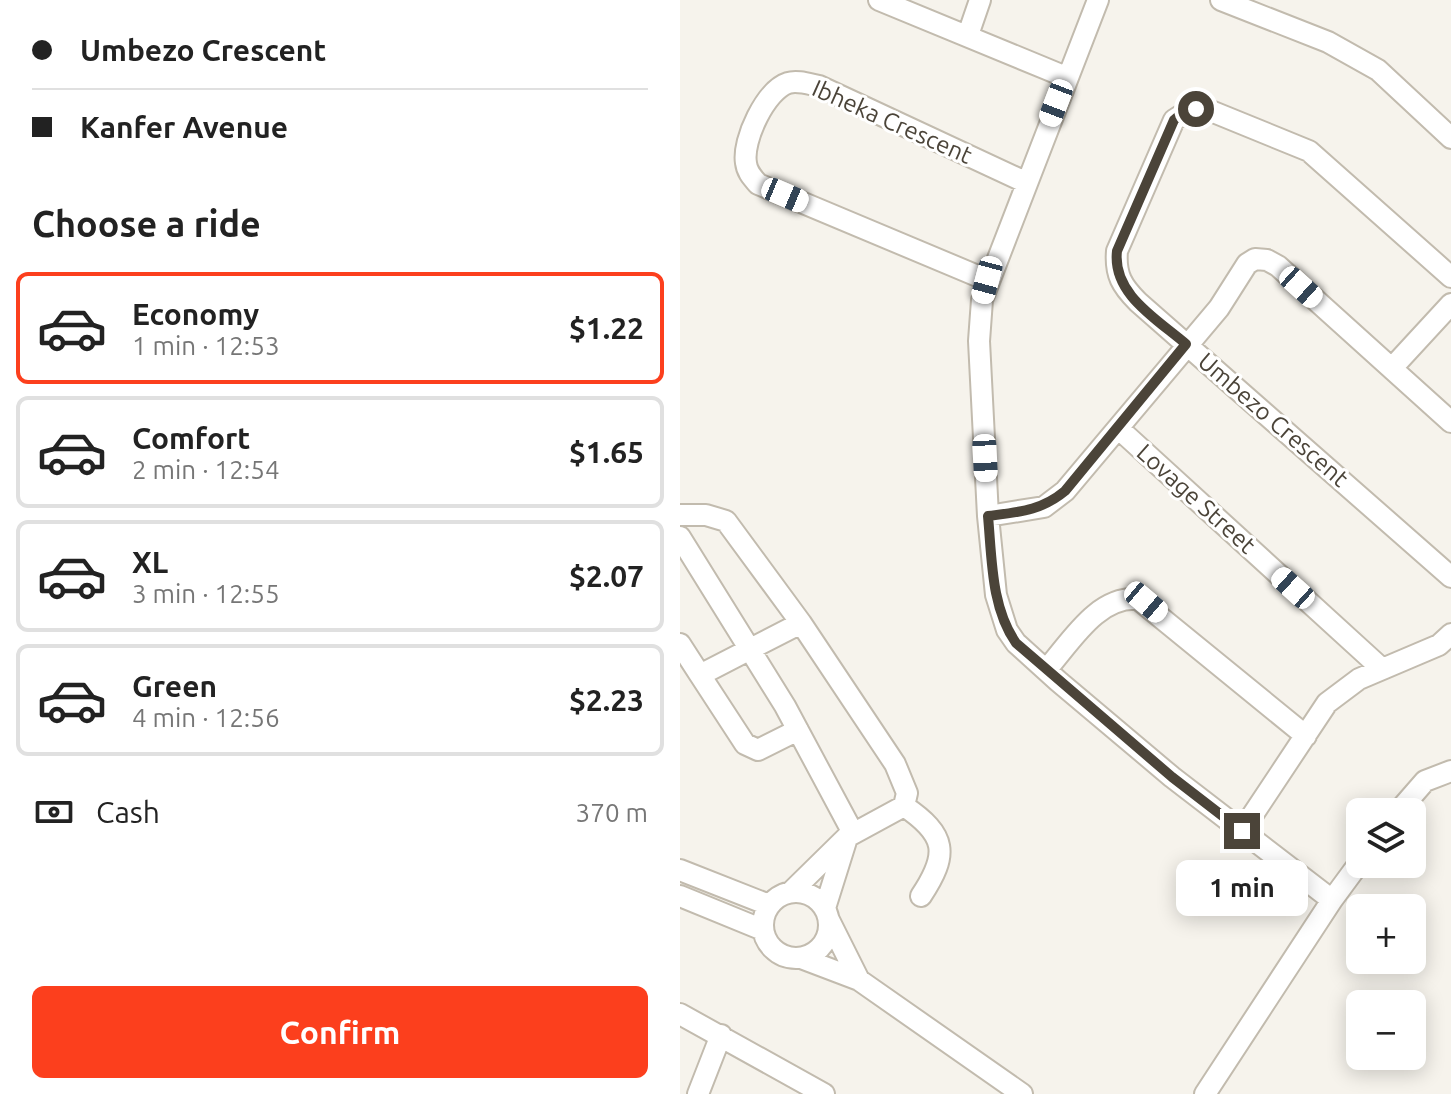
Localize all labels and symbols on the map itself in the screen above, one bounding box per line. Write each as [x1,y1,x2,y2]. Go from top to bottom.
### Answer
street label: Ibheka Crescent [808,74,977,169]
car [1036,76,1076,130]
route start [1178,91,1214,127]
car [758,175,812,215]
car [969,254,1005,306]
car [1275,262,1327,312]
street label: Umbezo Crescent [1193,347,1354,492]
car [972,433,998,483]
street label: Lovage Street [1132,438,1261,559]
car [1267,563,1319,613]
car [1120,577,1172,627]
route end [1224,813,1260,849]
callout: 1 min [1176,859,1308,915]

